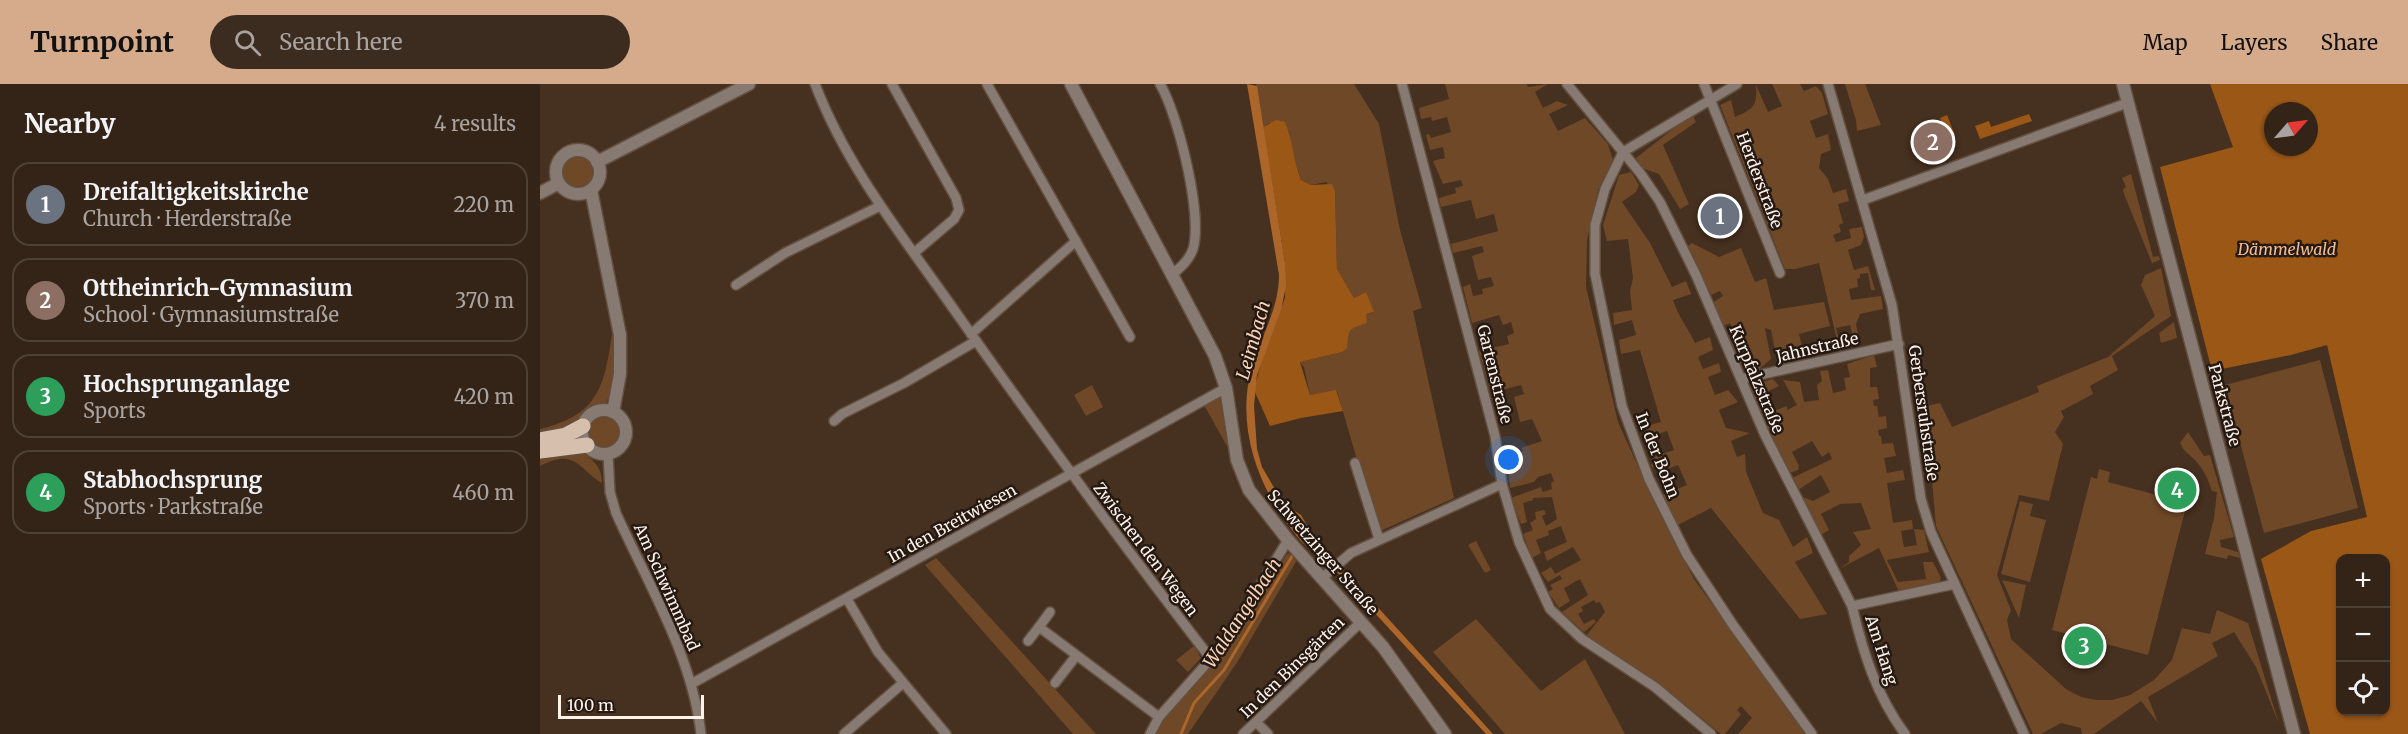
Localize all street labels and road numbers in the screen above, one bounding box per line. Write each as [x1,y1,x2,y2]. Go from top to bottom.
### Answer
street label: Herderstraße [1732,129,1788,231]
street label: Kurpfalzstraße [1725,322,1789,436]
street label: Gartenstraße [1473,323,1517,425]
street label: Jahnstraße [1773,328,1860,366]
street label: Gerbersruhstraße [1905,344,1943,482]
street label: Parkstraße [2204,362,2246,448]
street label: In der Bohn [1632,409,1684,501]
street label: Zwischen den Wegen [1089,478,1203,620]
street label: In den Breitwiesen [884,479,1020,567]
street label: Schwetzinger Straße [1263,485,1383,619]
street label: Am Schwimmbad [630,519,704,654]
street label: In den Binsgärten [1236,612,1349,722]
street label: Am Hang [1861,612,1903,688]

